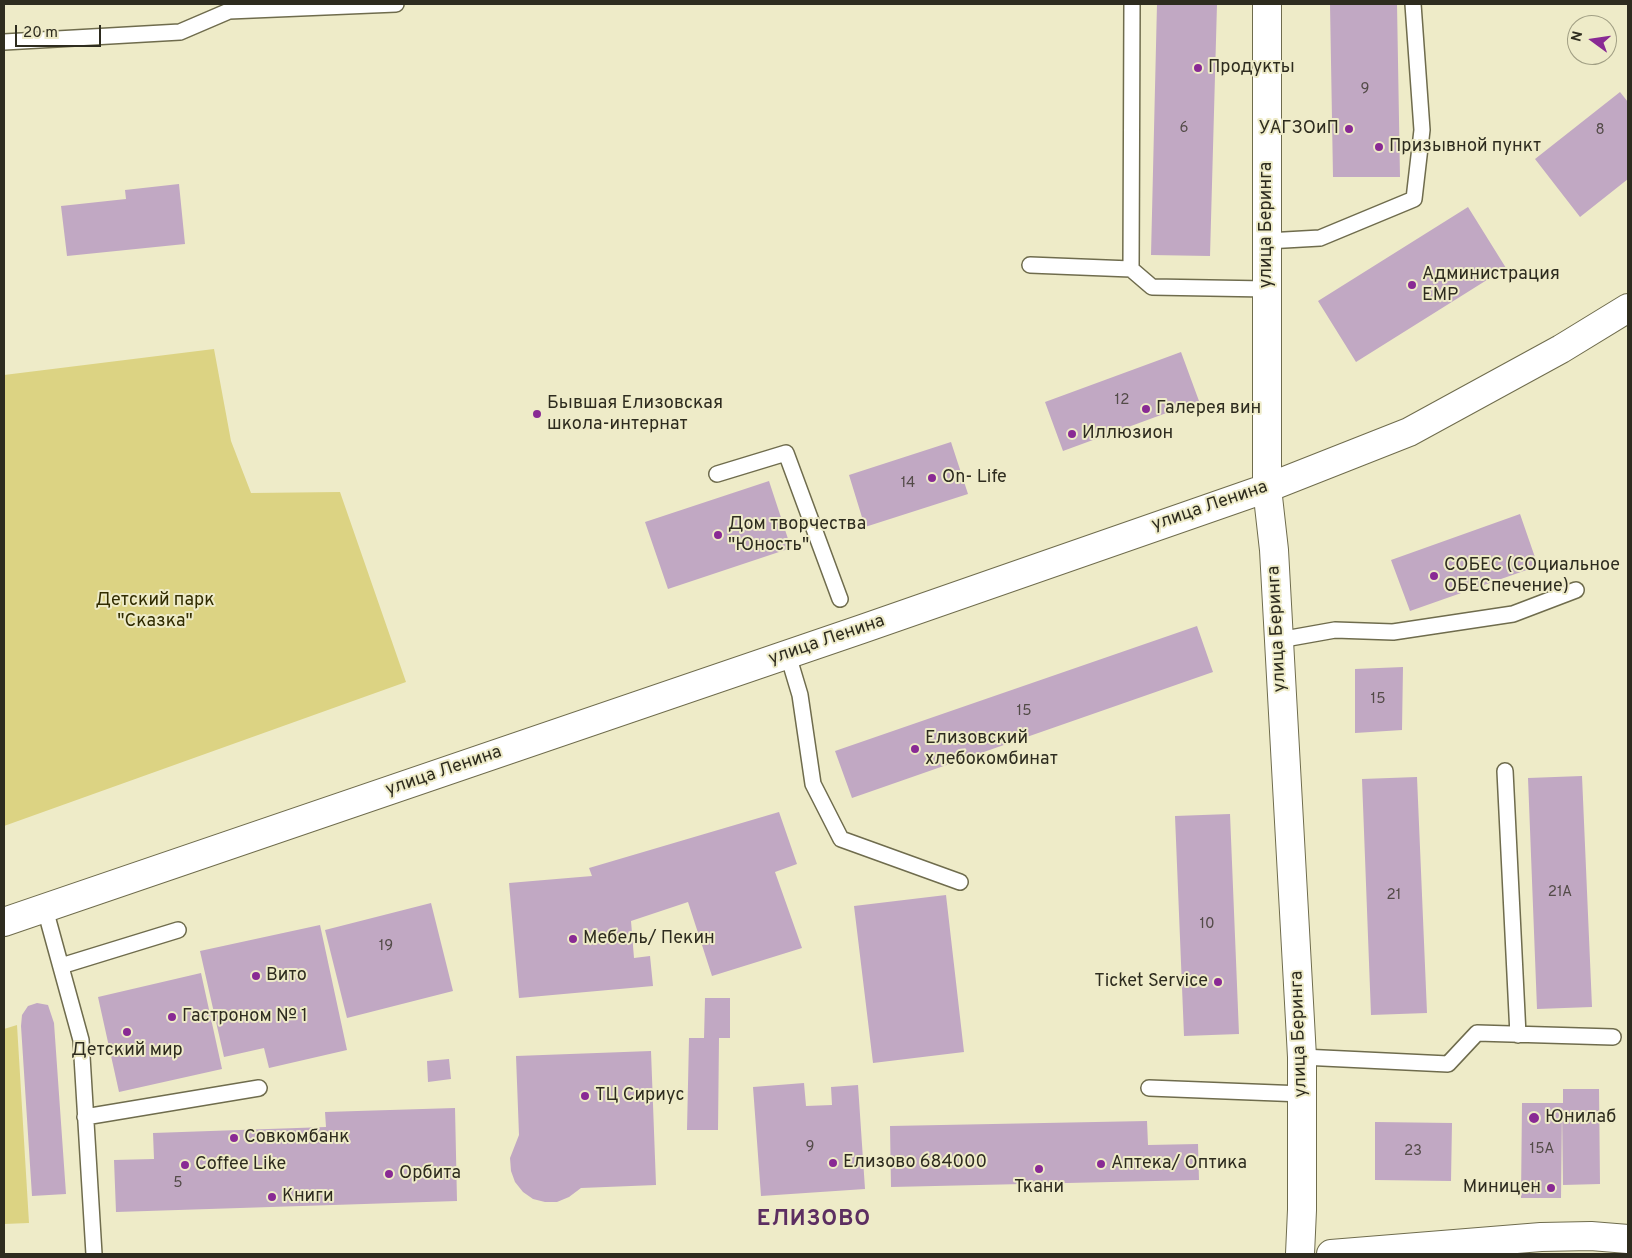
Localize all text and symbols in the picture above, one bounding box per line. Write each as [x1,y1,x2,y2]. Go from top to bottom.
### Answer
scale bar [18,15,104,47]
north arrow [1567,15,1617,65]
text: 20 m [23,24,58,43]
text: N [1568,30,1587,43]
place label: Продукты [1208,57,1295,79]
marker: Продукты [1192,62,1204,74]
house number: 9 [1361,81,1369,99]
place label: УАГЗОиП [1258,118,1339,140]
house number: 6 [1180,120,1188,138]
house number: 8 [1595,122,1605,140]
marker: УАГЗОиП [1343,123,1355,135]
place label: Призывной пункт [1389,136,1541,158]
marker: Призывной пункт [1373,141,1385,153]
street label: улица Беринга [1256,162,1278,288]
place label: Администрация ЕМР [1422,264,1560,306]
marker: Администрация ЕМР [1406,279,1418,291]
house number: 12 [1115,392,1129,410]
place label: Бывшая Елизовская школа-интернат [547,393,723,436]
place label: Галерея вин [1156,398,1261,420]
marker: Галерея вин [1140,403,1152,415]
marker: Бывшая Елизовская школа-интернат [531,408,543,420]
place label: Иллюзион [1082,423,1173,445]
marker: Иллюзион [1066,428,1078,440]
place label: On- Life [942,467,1007,489]
marker: On- Life [926,472,938,484]
house number: 14 [901,475,915,493]
street label: улица Ленина [1149,477,1271,537]
place label: Дом творчества "Юность" [728,514,866,556]
marker: Дом творчества "Юность" [712,529,724,541]
place label: СОБЕС (СОциальное ОБЕСпечение) [1444,555,1620,598]
street label: улица Беринга [1264,565,1292,693]
marker: СОБЕС (СОциальное ОБЕСпечение) [1428,570,1440,582]
park label: Детский парк "Сказка" [95,590,215,632]
street label: улица Ленина [766,611,888,671]
house number: 15 [1371,691,1385,709]
house number: 15 [1017,703,1031,721]
place label: Елизовский хлебокомбинат [925,728,1058,771]
street label: улица Ленина [383,742,505,802]
marker: Елизовский хлебокомбинат [909,743,921,755]
house number: 21А [1548,884,1572,902]
house number: 21 [1387,887,1401,905]
house number: 10 [1199,916,1215,934]
place label: Мебель/ Пекин [583,928,715,950]
marker: Мебель/ Пекин [567,933,579,945]
house number: 19 [379,938,393,956]
place label: Вито [266,965,307,987]
marker: Вито [250,970,262,982]
street label: улица Беринга [1287,970,1313,1098]
place label: Ticket Service [1094,971,1208,993]
marker: Ticket Service [1212,976,1224,988]
place label: Гастроном № 1 [182,1006,308,1028]
marker: Гастроном № 1 [166,1011,178,1023]
marker: Детский мир [121,1026,133,1038]
place label: Детский мир [71,1040,183,1062]
place label: ТЦ Сириус [595,1085,685,1107]
marker: ТЦ Сириус [579,1090,591,1102]
place label: Юнилаб [1545,1107,1616,1129]
marker: Юнилаб [1527,1111,1541,1125]
place label: Совкомбанк [244,1127,349,1149]
marker: Совкомбанк [228,1132,240,1144]
house number: 9 [806,1139,814,1157]
house number: 15А [1530,1141,1554,1159]
house number: 23 [1404,1143,1422,1161]
place label: Елизово 684000 [843,1152,987,1174]
place label: Аптека/ Оптика [1111,1153,1247,1175]
place label: Coffee Like [195,1154,286,1176]
marker: Елизово 684000 [827,1157,839,1169]
marker: Аптека/ Оптика [1095,1158,1107,1170]
marker: Coffee Like [179,1159,191,1171]
place label: Орбита [399,1163,461,1185]
marker: Ткани [1033,1163,1045,1175]
marker: Орбита [383,1168,395,1180]
house number: 5 [173,1175,183,1193]
place label: Ткани [1014,1177,1064,1199]
place label: Миницен [1463,1177,1541,1199]
marker: Миницен [1545,1182,1557,1194]
place label: Книги [282,1186,334,1208]
marker: Книги [266,1191,278,1203]
district label: ЕЛИЗОВО [756,1208,872,1234]

